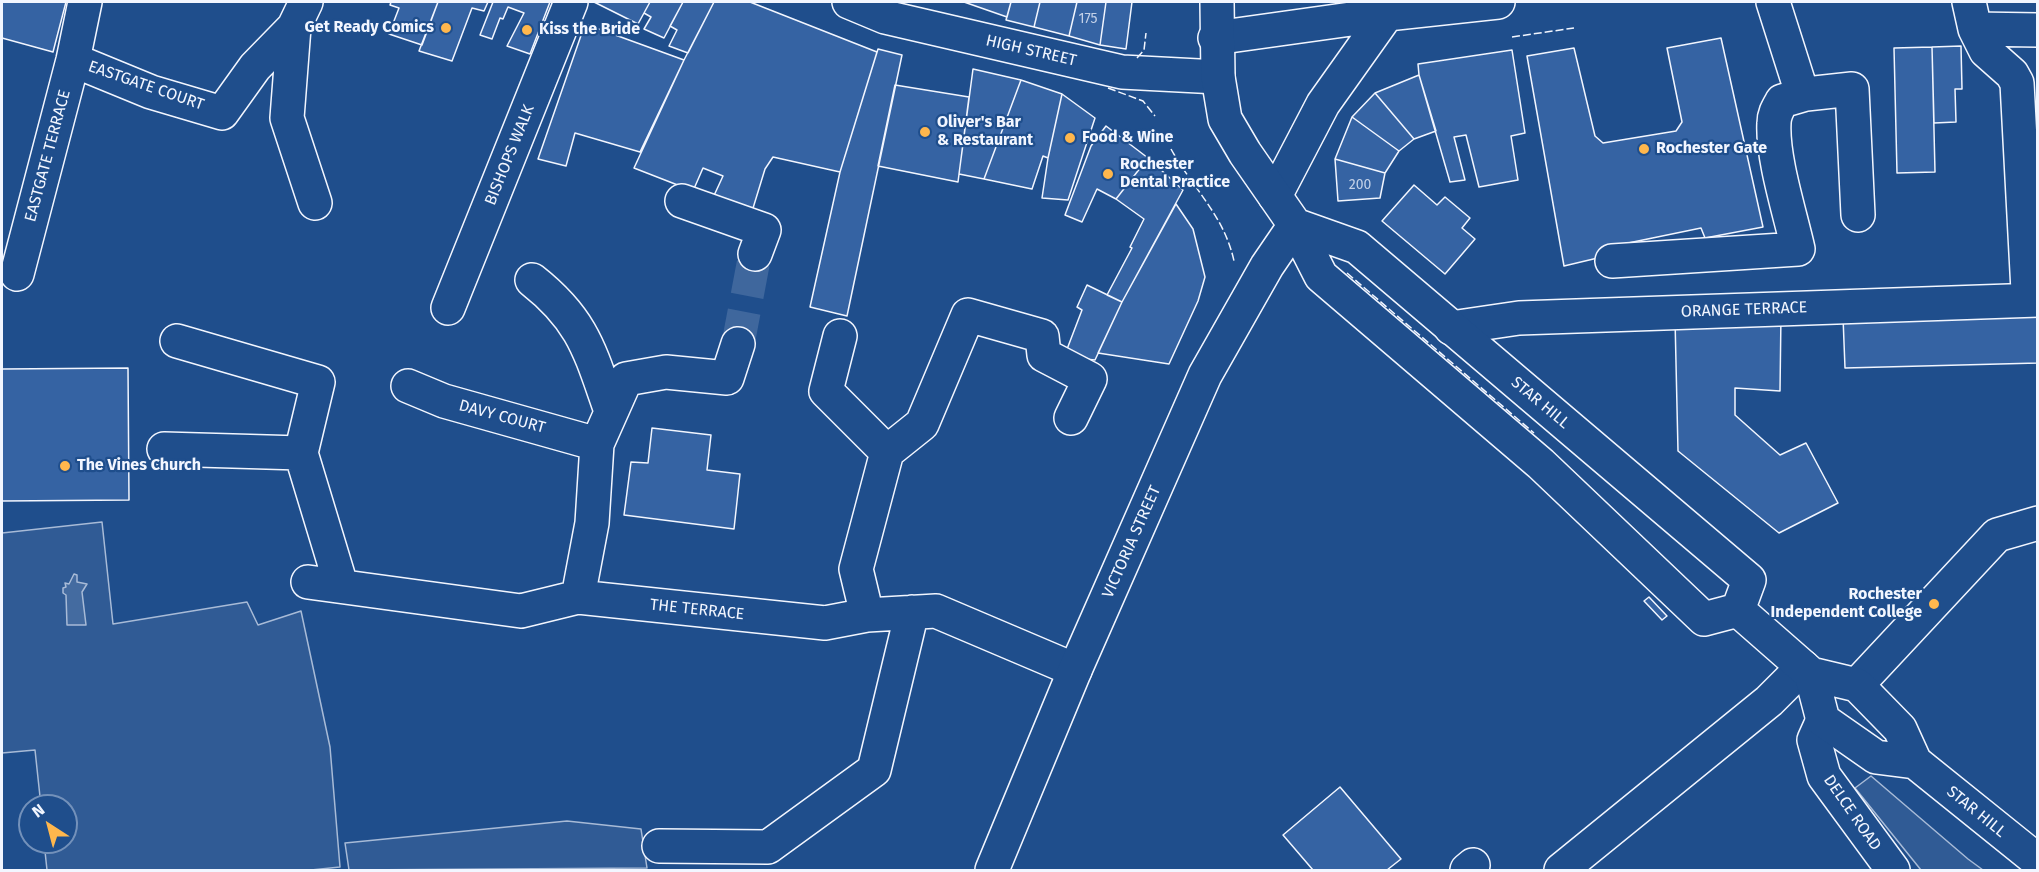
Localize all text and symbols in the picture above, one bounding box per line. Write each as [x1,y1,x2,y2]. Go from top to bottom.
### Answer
house number: 175 [1078,11,1098,27]
place label: Get Ready Comics [304,18,434,38]
place label: Kiss the Bride [539,20,640,40]
marker: Get Ready Comics [439,21,453,35]
marker: Kiss the Bride [520,23,534,37]
street label: HIGH STREET [984,31,1078,71]
street label: EASTGATE COURT [86,57,206,115]
street label: EASTGATE TERRACE [21,88,75,224]
street label: BISHOPS WALK [481,102,539,208]
place label: Oliver's Bar & Restaurant [937,113,1033,151]
marker: Oliver's Bar & Restaurant [918,125,932,139]
place label: Food & Wine [1082,128,1173,148]
marker: Food & Wine [1063,131,1077,145]
place label: Rochester Gate [1656,139,1767,159]
marker: Rochester Gate [1637,142,1651,156]
place label: Rochester Dental Practice [1120,155,1230,193]
marker: Rochester Dental Practice [1101,167,1115,181]
house number: 200 [1349,177,1371,193]
street label: ORANGE TERRACE [1680,298,1808,322]
street label: STAR HILL [1507,373,1573,433]
street label: DAVY COURT [457,396,547,438]
place label: The Vines Church [77,456,201,476]
marker: The Vines Church [58,459,72,473]
street label: VICTORIA STREET [1099,483,1165,601]
place label: Rochester Independent College [1771,585,1922,623]
street label: THE TERRACE [649,596,745,624]
marker: Rochester Independent College [1927,597,1941,611]
street label: DELCE ROAD [1819,772,1885,854]
street label: STAR HILL [1943,782,2009,842]
north arrow [18,794,78,854]
text: N [28,800,48,821]

